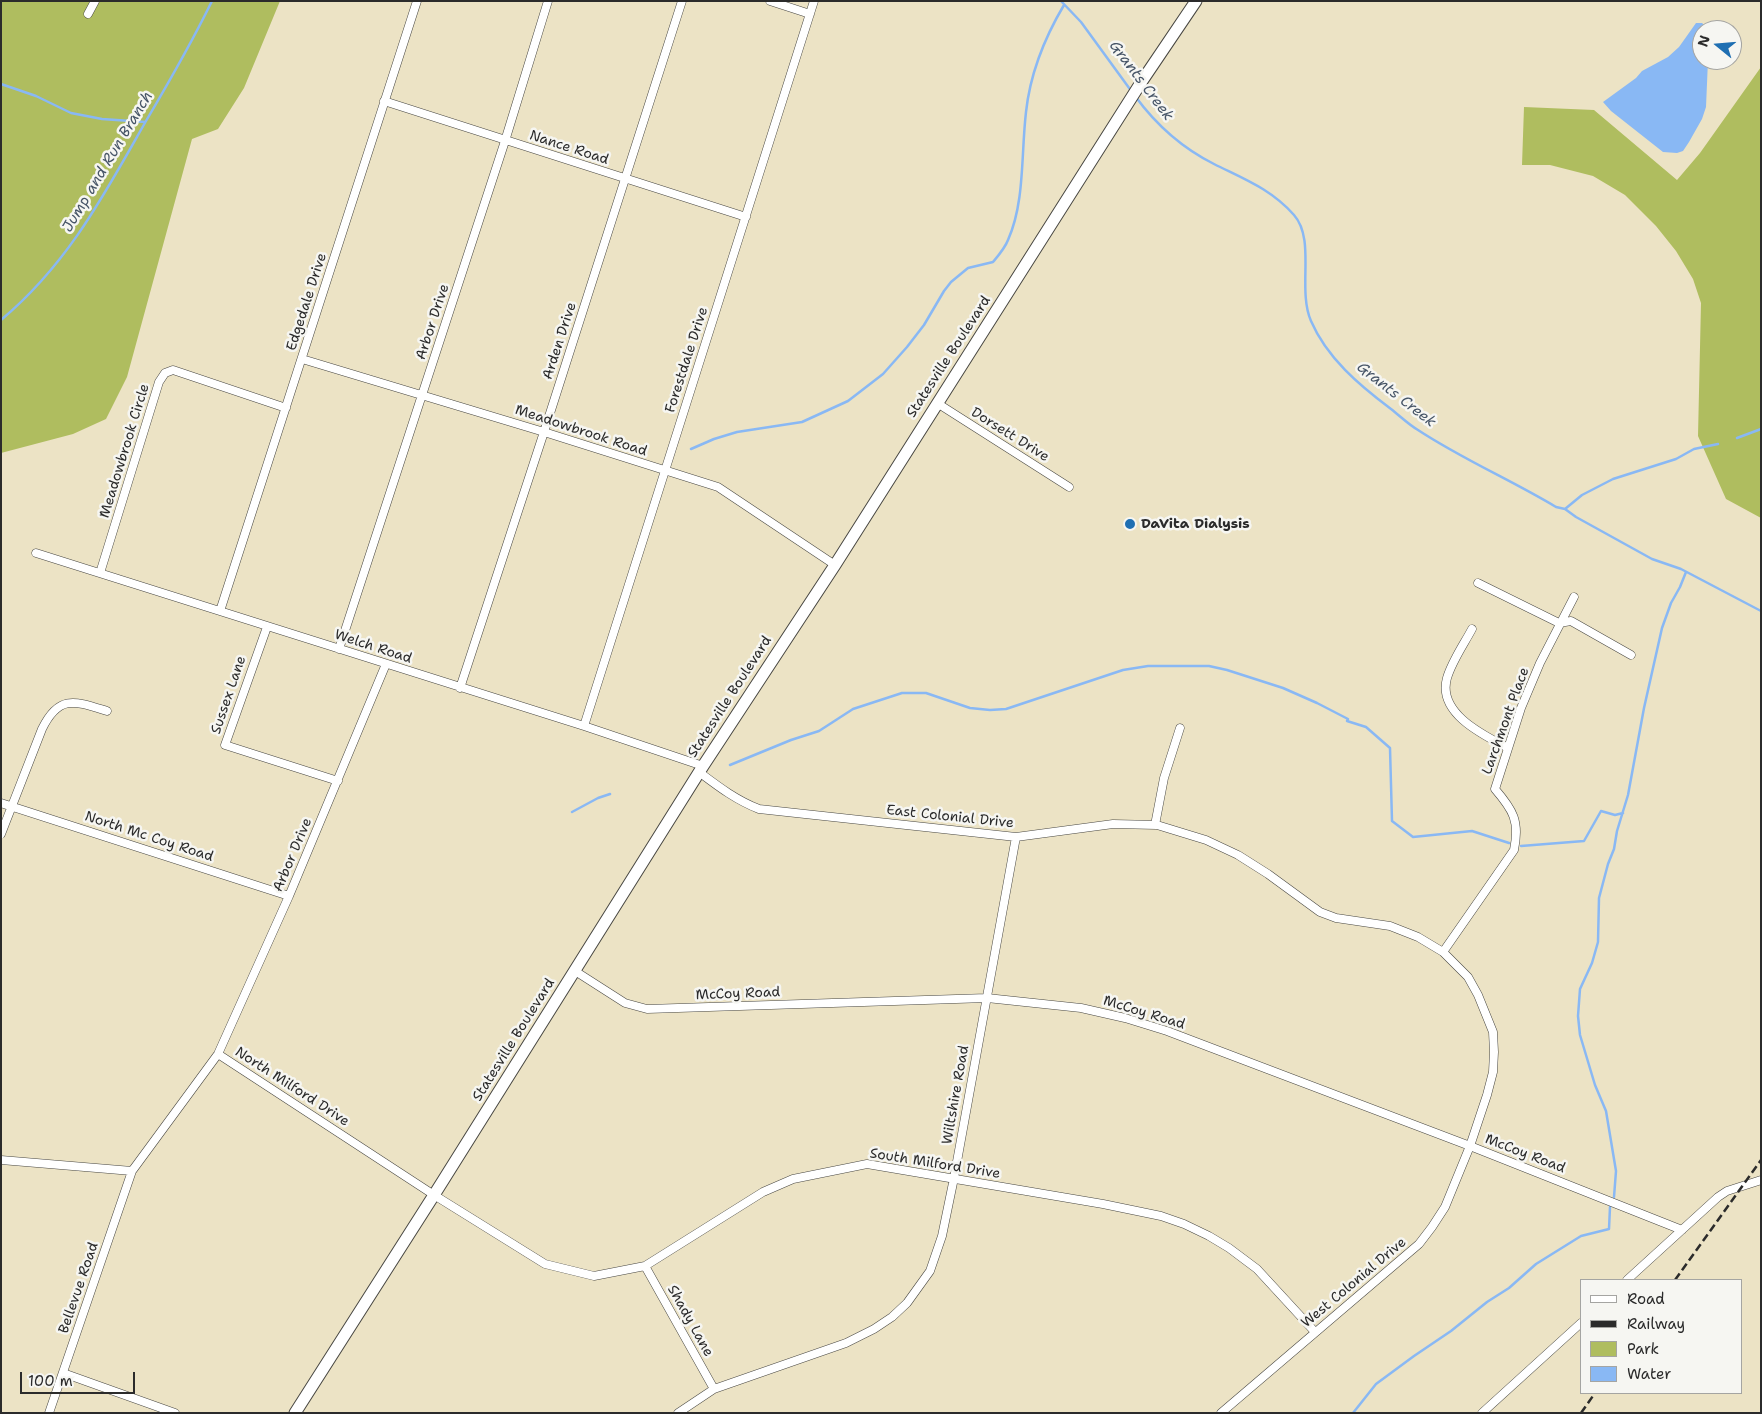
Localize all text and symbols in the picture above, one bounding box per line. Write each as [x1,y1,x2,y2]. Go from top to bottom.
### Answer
north arrow [1692,20,1742,70]
text: N [1693,33,1714,49]
water label: Grants Creek [1105,37,1177,125]
water label: Jump and Run Branch [59,88,157,236]
street label: Nance Road [527,127,611,169]
street label: Edgedale Drive [283,251,331,353]
street label: Arbor Drive [413,282,453,362]
street label: Statesville Boulevard [903,293,995,421]
street label: Arden Drive [540,300,580,382]
street label: Forestdale Drive [662,305,712,415]
water label: Grants Creek [1353,358,1439,432]
street label: Meadowbrook Circle [97,382,153,520]
street label: Meadowbrook Road [513,402,649,460]
street label: Dorsett Drive [968,404,1052,466]
place label: DaVita Dialysis [1141,516,1250,532]
marker: DaVita Dialysis [1123,517,1137,531]
street label: Welch Road [332,627,414,667]
street label: Statesville Boulevard [684,633,776,761]
street label: Sussex Lane [208,654,250,736]
street label: Larchmont Place [1479,665,1533,777]
street label: East Colonial Drive [885,802,1015,832]
street label: North Mc Coy Road [83,808,215,866]
street label: Arbor Drive [270,816,316,894]
street label: Statesville Boulevard [469,976,559,1104]
street label: McCoy Road [695,984,781,1004]
street label: McCoy Road [1101,993,1187,1033]
street label: North Milford Drive [232,1044,352,1130]
street label: Wiltshire Road [939,1044,973,1146]
street label: McCoy Road [1482,1131,1568,1177]
street label: South Milford Drive [869,1145,1001,1183]
street label: West Colonial Drive [1298,1234,1410,1332]
street label: Bellevue Road [56,1240,102,1336]
legend [1580,1279,1742,1394]
street label: Shady Lane [663,1282,717,1360]
text: Road [1627,1289,1665,1309]
text: Railway [1627,1314,1685,1334]
text: Park [1627,1339,1659,1359]
scale bar [22,1362,138,1394]
text: Water [1627,1364,1671,1384]
text: 100 m [28,1371,73,1391]

